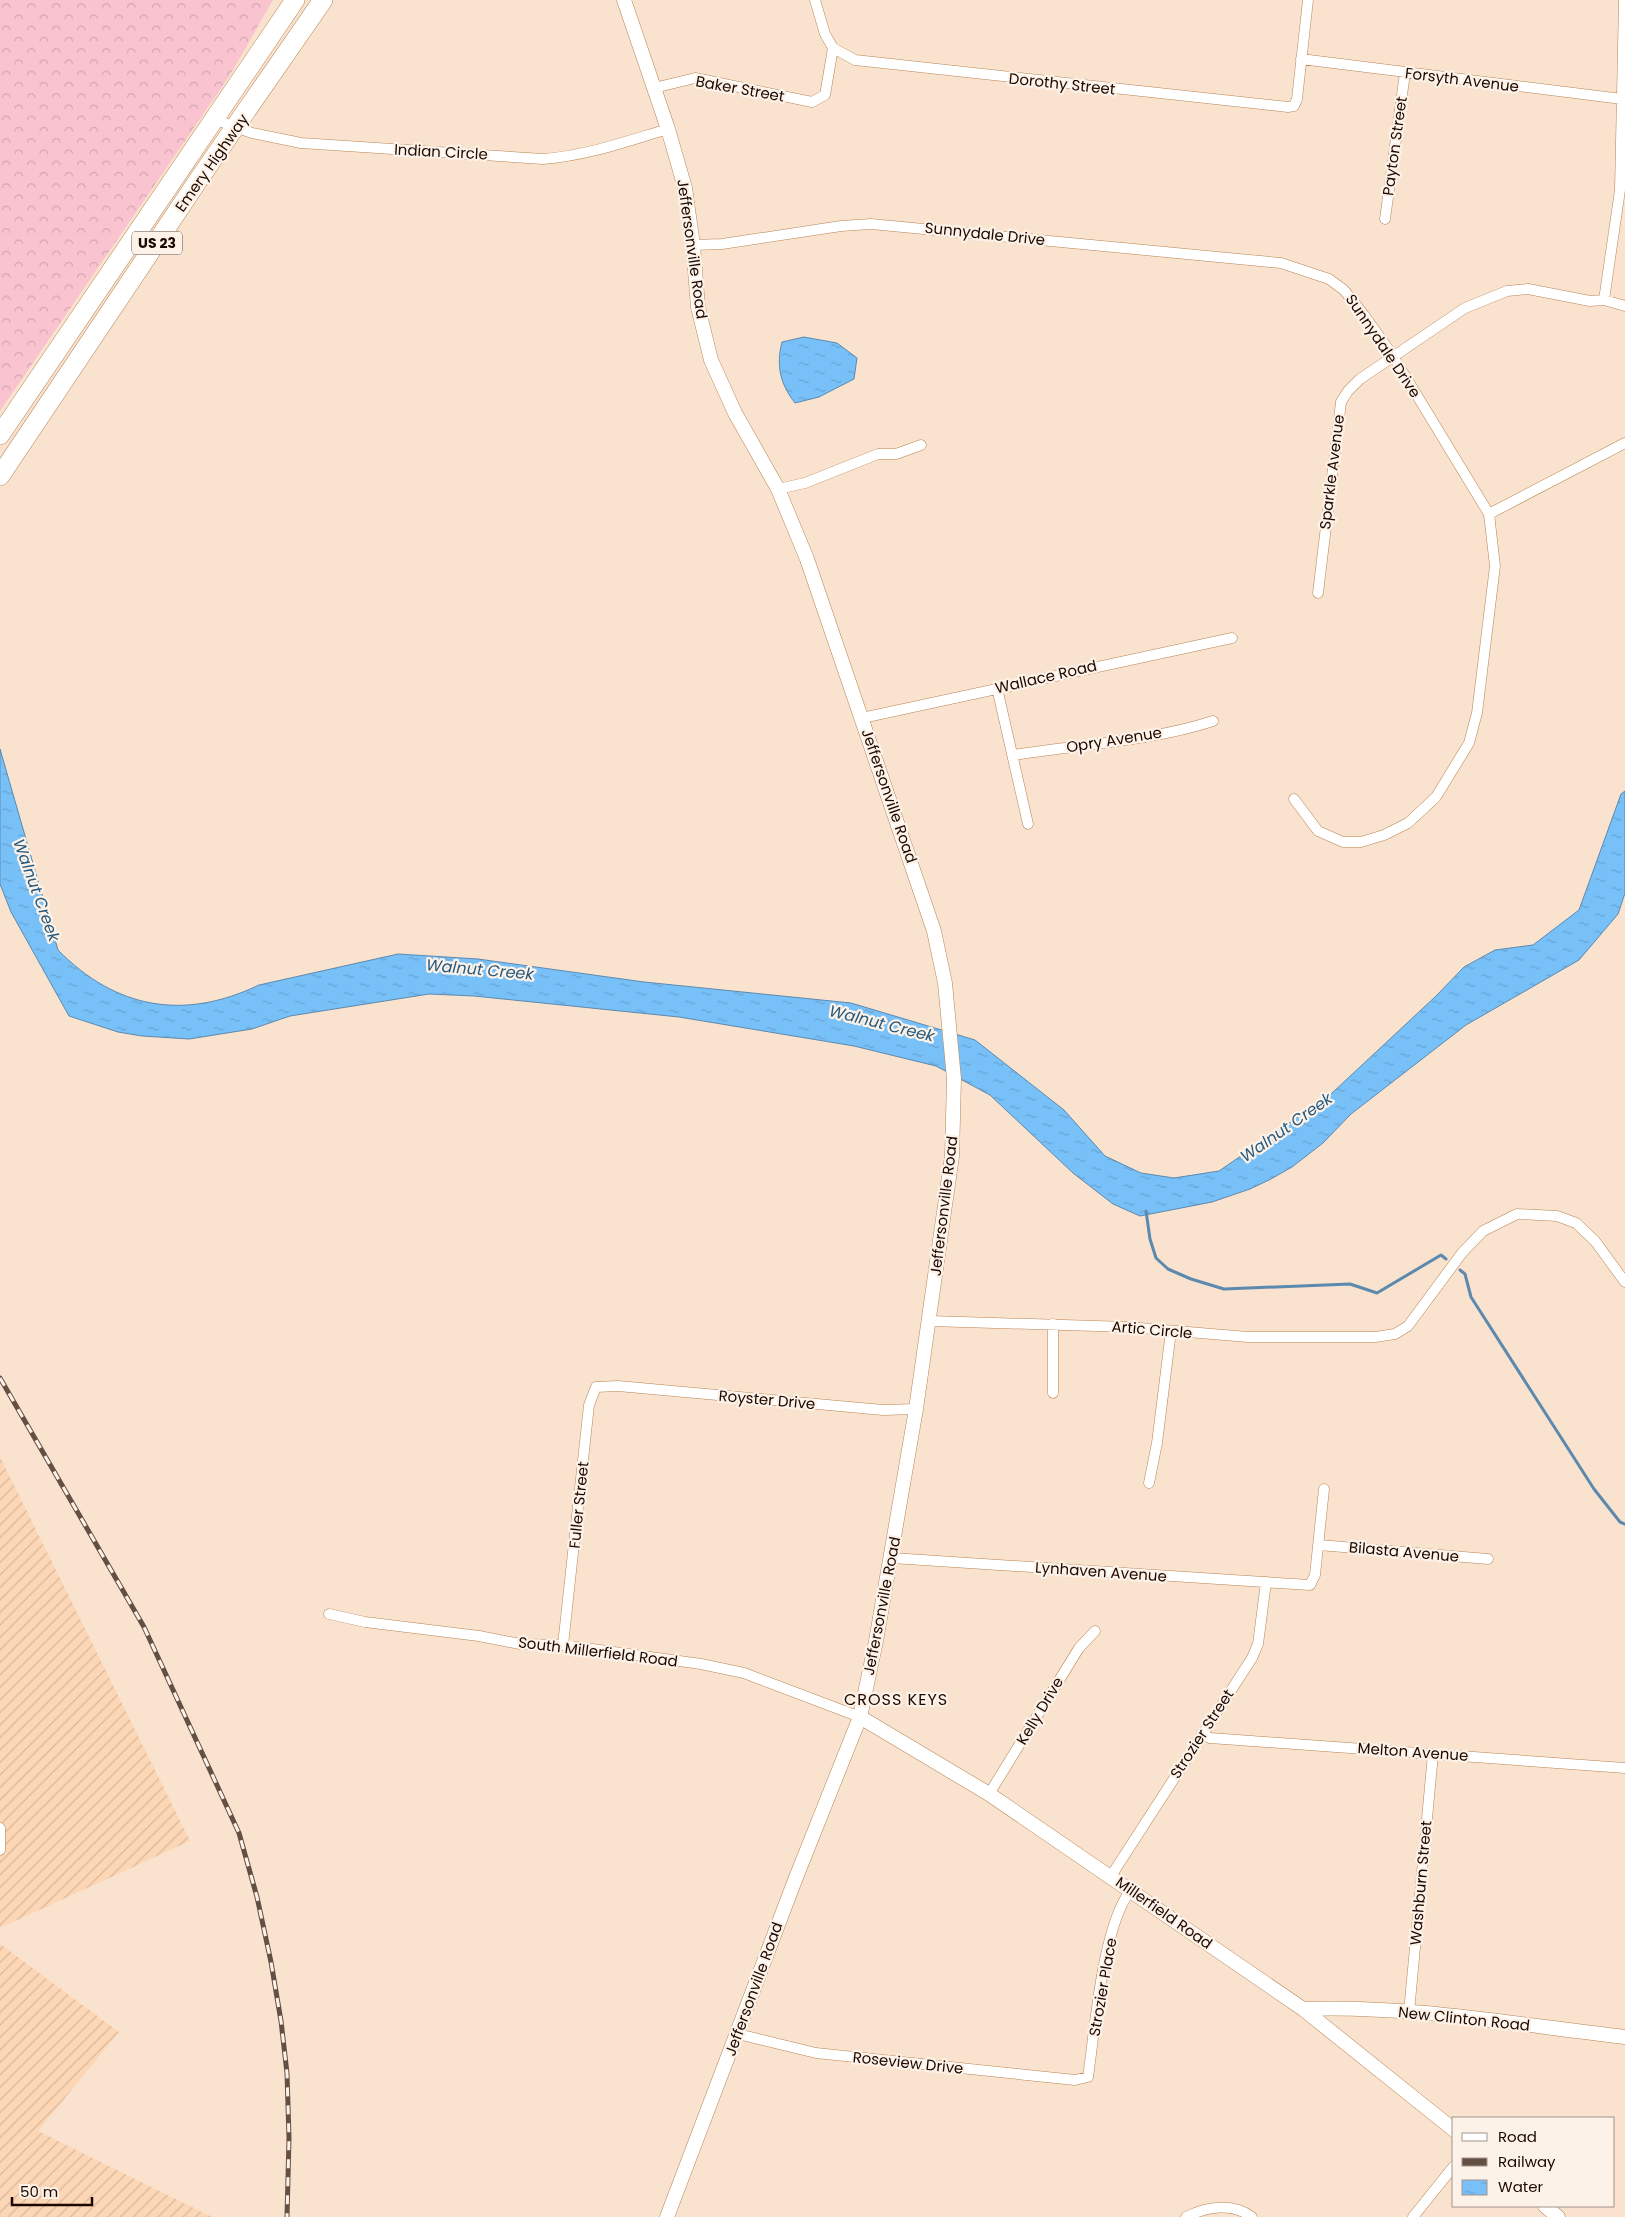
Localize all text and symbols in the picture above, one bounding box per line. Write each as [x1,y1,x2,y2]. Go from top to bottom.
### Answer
street label: Forsyth Avenue [1404,62,1520,97]
street label: Dorothy Street [1008,67,1116,100]
street label: Baker Street [694,70,786,107]
street label: Payton Street [1377,95,1412,197]
street label: Emery Highway [170,109,254,216]
street label: Indian Circle [394,139,488,164]
street label: Jeffersonville Road [672,178,713,320]
street label: Sunnydale Drive [924,217,1046,250]
road number: US 23 [132,232,182,254]
street label: Sunnydale Drive [1341,290,1426,402]
street label: Sparkle Avenue [1314,413,1349,531]
street label: Wallace Road [993,655,1099,698]
street label: Opry Avenue [1065,722,1163,757]
street label: Jeffersonville Road [857,726,922,866]
water label: Walnut Creek [7,836,66,945]
water label: Walnut Creek [425,953,535,986]
water label: Walnut Creek [827,999,938,1048]
water label: Walnut Creek [1236,1087,1338,1168]
street label: Jeffersonville Road [924,1135,963,1277]
street label: Artic Circle [1111,1316,1193,1343]
street label: Royster Drive [718,1385,816,1414]
street label: Fuller Street [563,1460,594,1549]
street label: Jeffersonville Road [858,1535,905,1677]
street label: Bilasta Avenue [1348,1536,1460,1567]
street label: Lynhaven Avenue [1035,1556,1168,1587]
street label: South Millerfield Road [517,1631,679,1672]
street label: Kelly Drive [1011,1673,1068,1749]
street label: Strozier Street [1165,1685,1238,1783]
district label: CROSS KEYS [844,1688,948,1711]
street label: Melton Avenue [1357,1737,1469,1766]
street label: Washburn Street [1405,1820,1436,1946]
street label: Millerfield Road [1112,1871,1217,1954]
street label: Jeffersonville Road [720,1919,787,2059]
street label: Strozier Place [1084,1936,1122,2038]
street label: New Clinton Road [1397,2001,1531,2036]
street label: Roseview Drive [852,2046,964,2079]
legend [1452,2117,1615,2207]
text: Road [1498,2126,1537,2147]
text: Railway [1498,2151,1556,2172]
scale bar [12,2174,92,2206]
text: Water [1498,2176,1544,2197]
text: 50 m [20,2181,58,2202]

